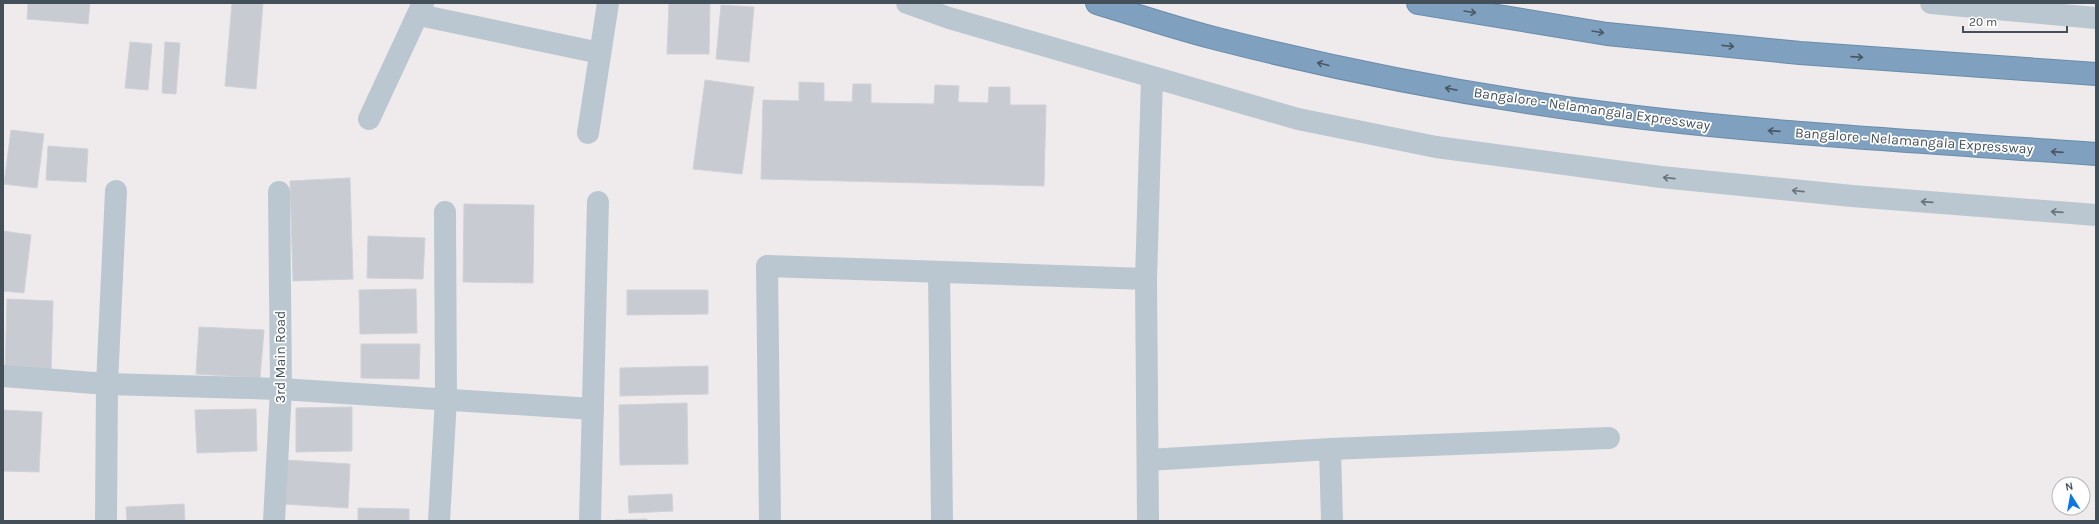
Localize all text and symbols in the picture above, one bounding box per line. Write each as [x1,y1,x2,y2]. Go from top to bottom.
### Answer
one-way arrow [1463,8,1476,16]
scale bar [1963,8,2067,34]
text: 20 m [1969,15,1997,29]
one-way arrow [1591,28,1604,36]
one-way arrow [1721,42,1734,50]
one-way arrow [1850,54,1863,61]
one-way arrow [1317,60,1330,67]
street label: Bangalore - Nelamangala Expressway [1473,84,1712,134]
one-way arrow [1445,85,1458,93]
street label: Bangalore - Nelamangala Expressway [1794,124,2034,158]
one-way arrow [1768,127,1781,134]
one-way arrow [2051,148,2064,155]
one-way arrow [1663,175,1676,182]
one-way arrow [1792,187,1805,194]
one-way arrow [1921,198,1934,205]
one-way arrow [2051,208,2064,215]
street label: 3rd Main Road [272,311,289,403]
north arrow [2051,476,2091,516]
text: N [2064,480,2074,494]

